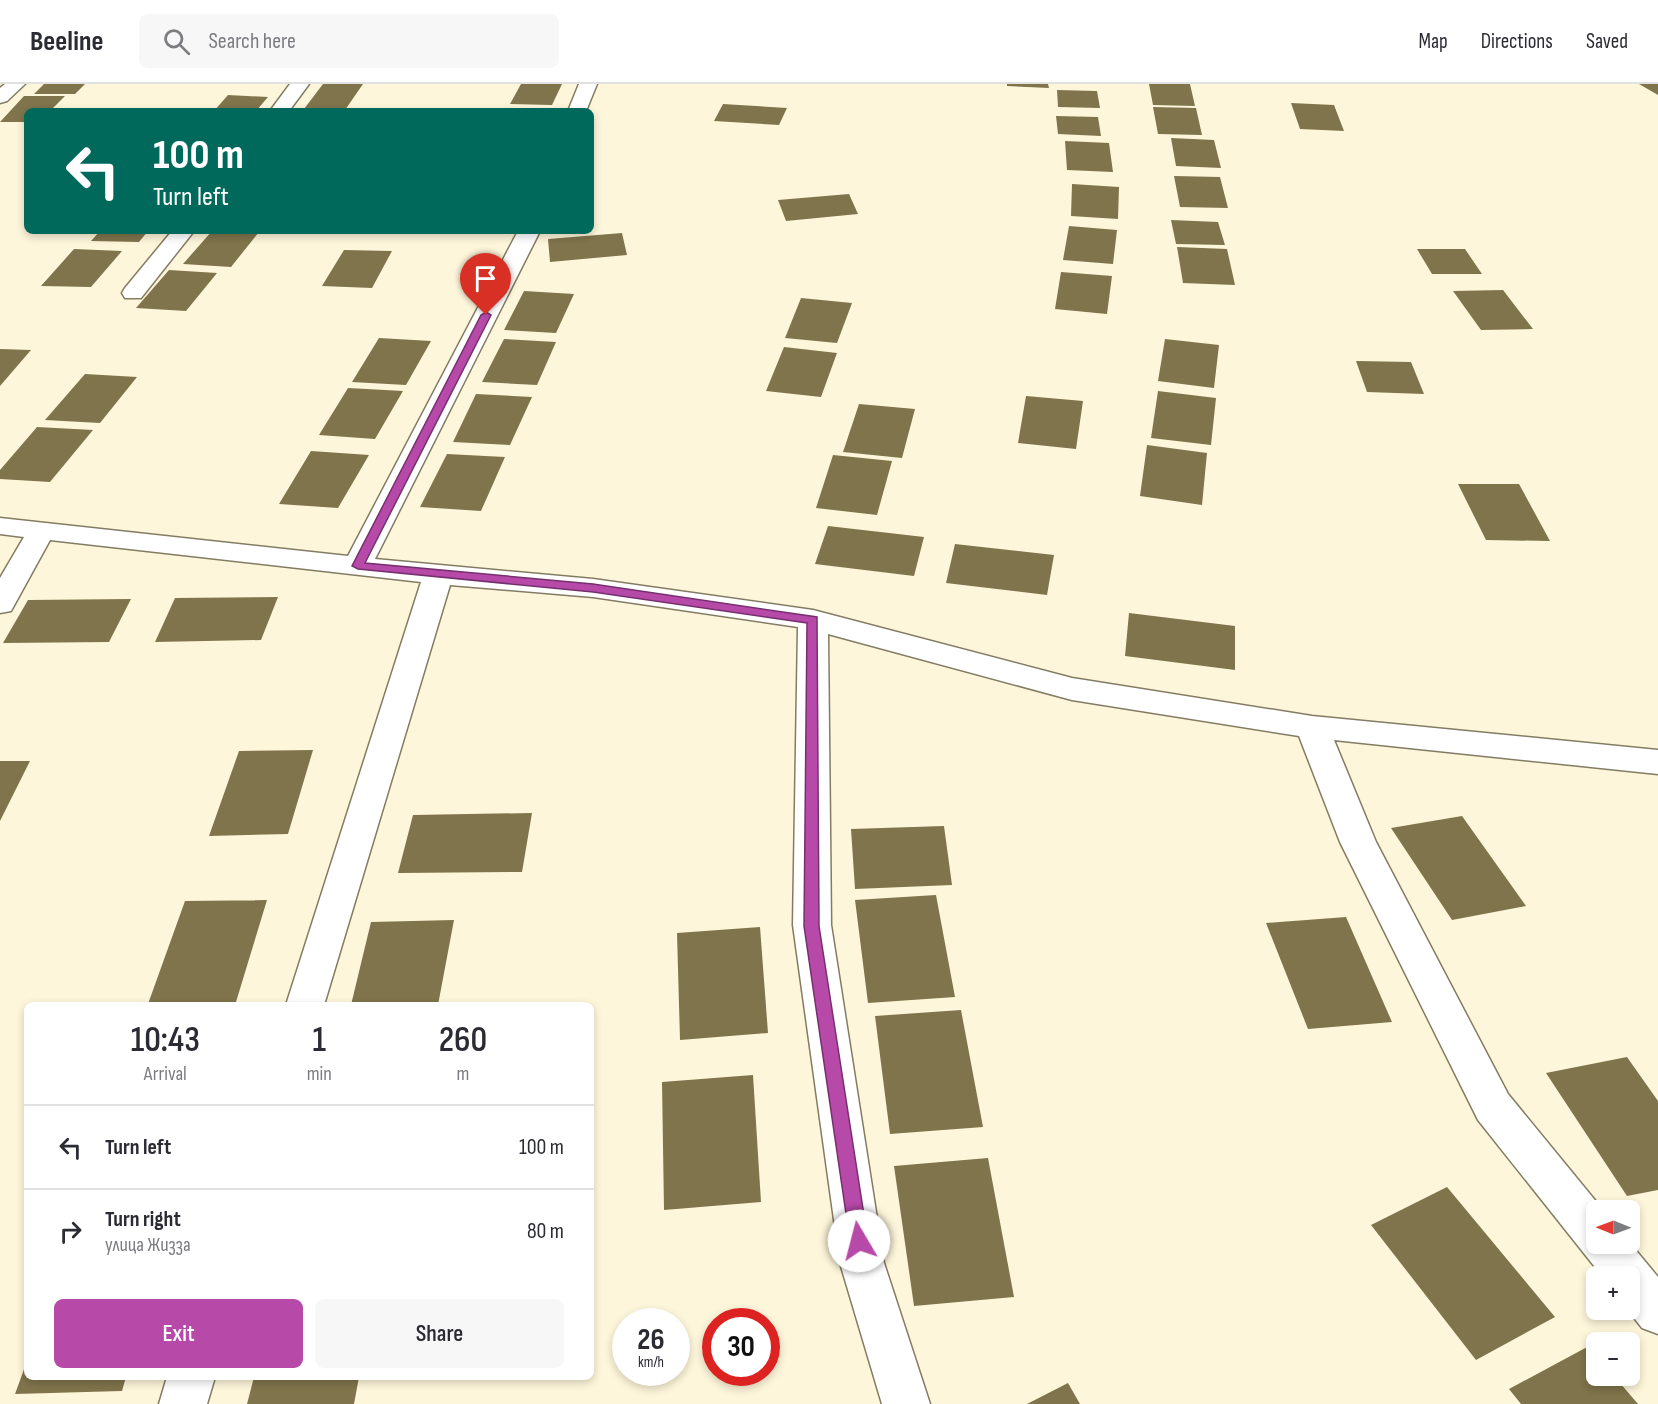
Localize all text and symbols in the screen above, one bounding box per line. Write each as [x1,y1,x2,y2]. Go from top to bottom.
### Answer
search box [139,14,559,68]
text: Beeline [30,25,103,58]
icon: search [160,25,193,58]
text: Search here [208,28,296,55]
text: Map [1418,29,1448,54]
text: Directions [1481,29,1553,54]
text: Saved [1586,29,1628,54]
text: 100 m [153,130,244,181]
icon: left [54,132,132,210]
text: Turn left [153,181,229,213]
pin [460,253,511,315]
icon: arrive [469,262,502,295]
text: 10:43 [131,1019,200,1062]
text: 1 [313,1019,326,1062]
text: 260 [439,1019,487,1062]
text: Arrival [144,1062,187,1086]
text: min [307,1062,332,1086]
text: m [456,1062,469,1086]
icon: left [54,1131,87,1164]
text: Turn left [105,1134,171,1161]
text: 100 m [519,1134,564,1161]
north arrow [1586,1200,1640,1254]
map controls [1586,1200,1640,1386]
text: Turn right [105,1206,181,1233]
position arrow [827,1209,891,1273]
icon: right [54,1215,87,1248]
text: 80 m [527,1218,564,1245]
text: улица Жизза [105,1233,191,1257]
button: + [1586,1266,1640,1320]
button: Exit [54,1299,303,1368]
button: Share [315,1299,564,1368]
speed limit sign: 30 [702,1308,780,1386]
text: 26 [637,1322,665,1358]
button: − [1586,1332,1640,1386]
text: km/h [638,1353,664,1372]

